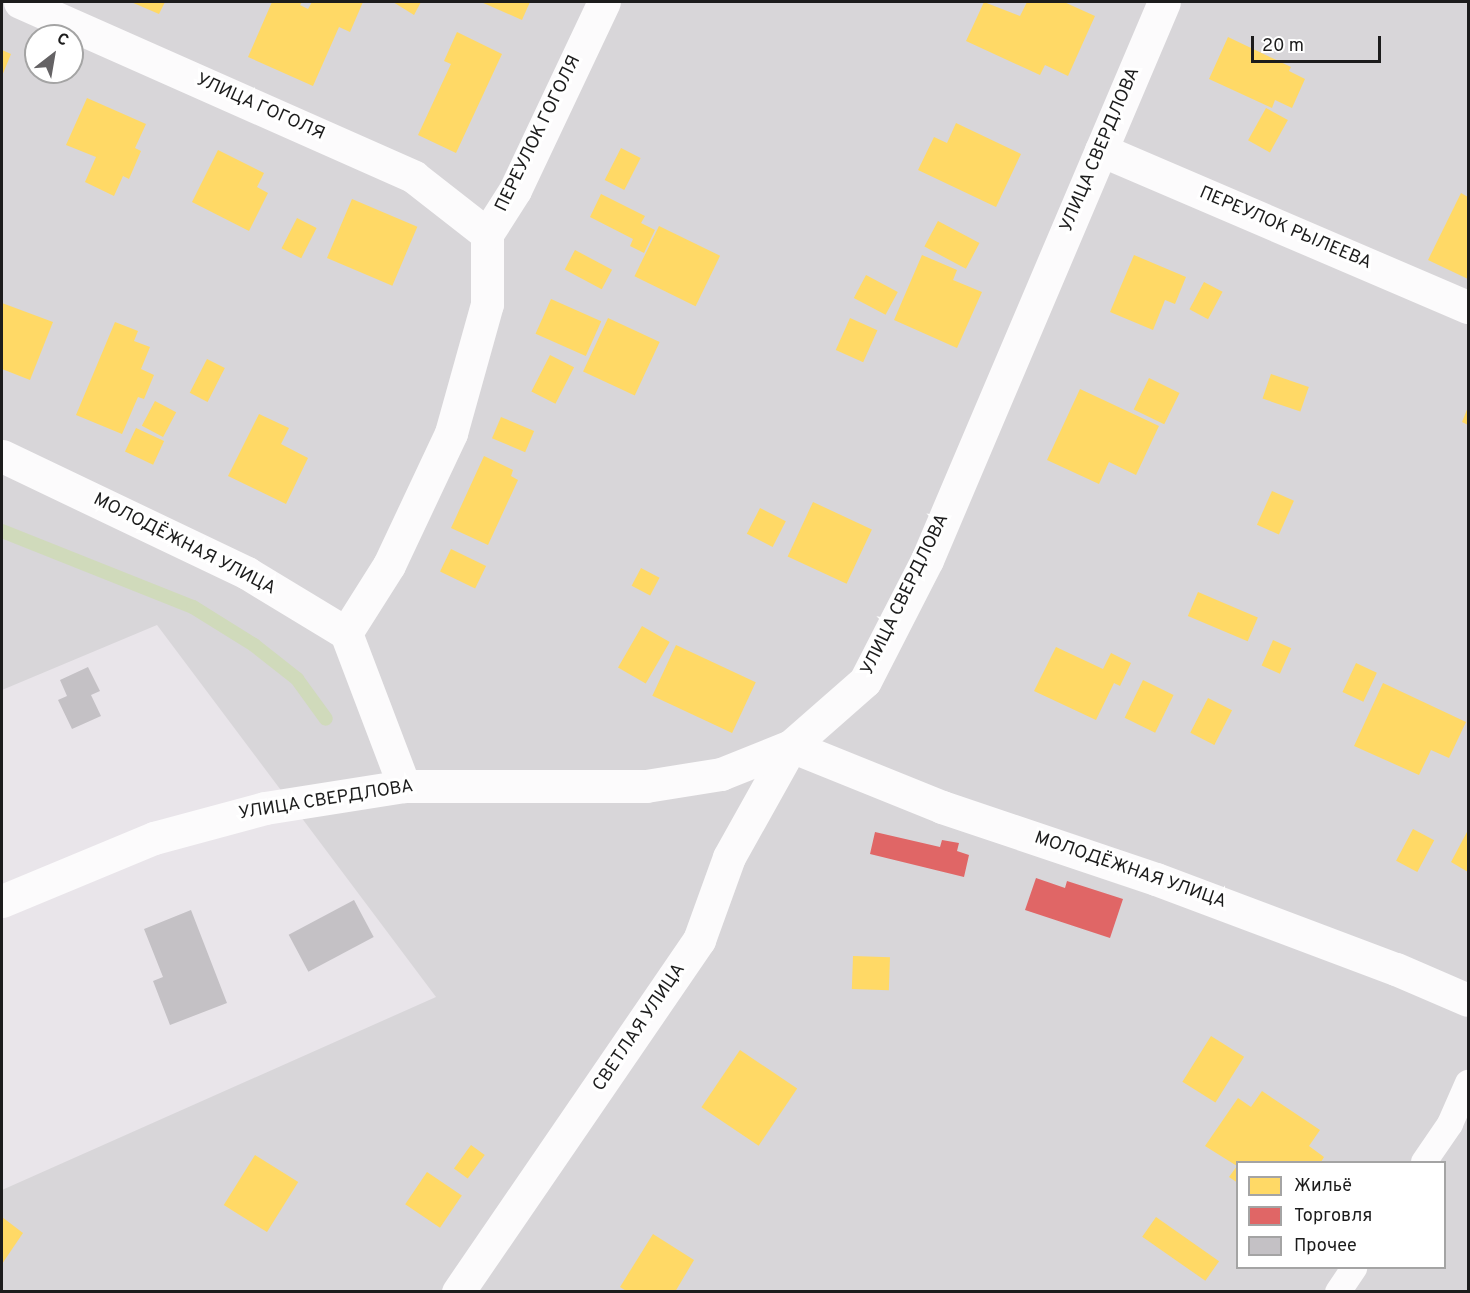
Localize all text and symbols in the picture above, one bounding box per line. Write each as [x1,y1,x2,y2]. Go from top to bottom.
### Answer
north arrow [24,24,84,84]
scale bar [1254,24,1384,62]
text: С [53,29,72,51]
text: 20 m [1262,35,1304,58]
street label: ПЕРЕУЛОК ГОГОЛЯ [492,52,586,216]
street label: УЛИЦА СВЕРДЛОВА [1056,64,1146,236]
street label: УЛИЦА ГОГОЛЯ [192,70,328,146]
street label: ПЕРЕУЛОК РЫЛЕЕВА [1196,183,1374,275]
street label: МОЛОДЁЖНАЯ УЛИЦА [89,490,279,600]
street label: УЛИЦА СВЕРДЛОВА [857,511,955,679]
street label: УЛИЦА СВЕРДЛОВА [237,776,415,826]
street label: МОЛОДЁЖНАЯ УЛИЦА [1031,828,1229,914]
street label: СВЕТЛАЯ УЛИЦА [589,960,691,1096]
legend [1236,1161,1446,1269]
text: Жильё [1294,1175,1352,1198]
text: Торговля [1294,1205,1372,1228]
text: Прочее [1294,1235,1357,1258]

